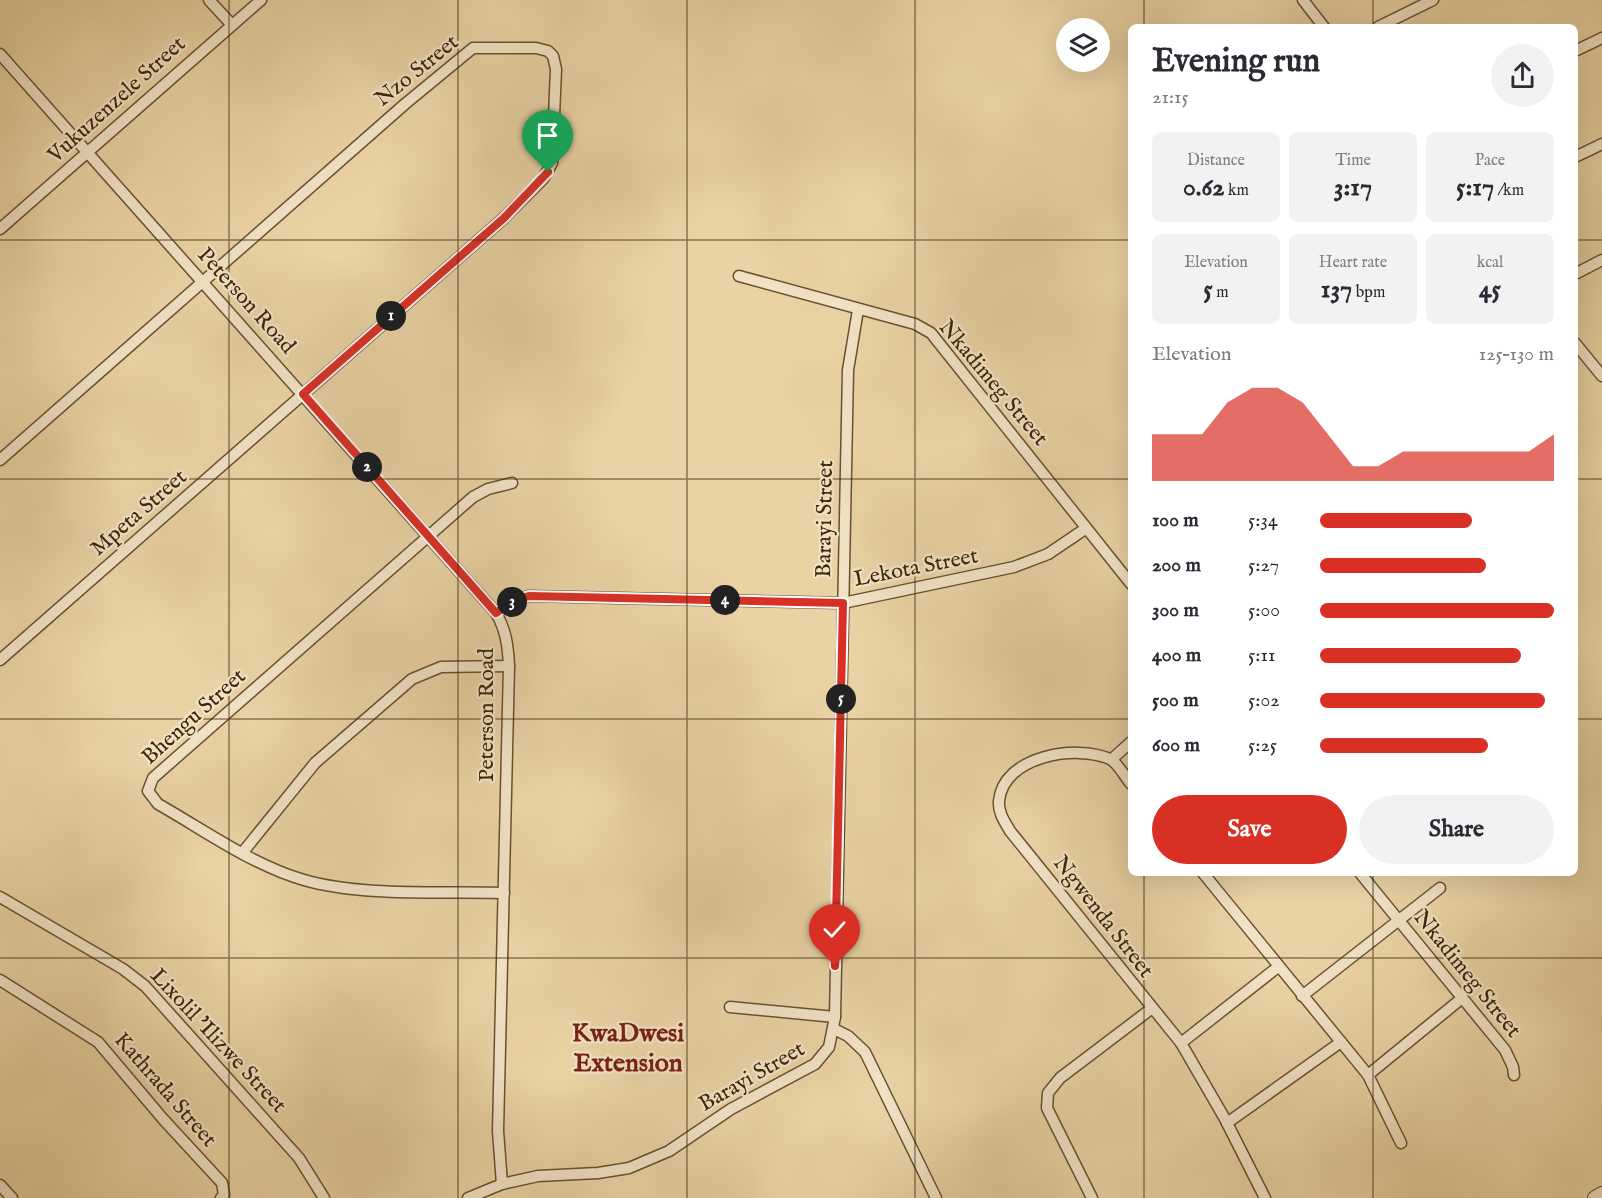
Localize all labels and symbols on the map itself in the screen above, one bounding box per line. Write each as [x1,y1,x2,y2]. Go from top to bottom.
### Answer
street label: Nzo Street [369,28,465,113]
street label: Vukuzenzele Street [41,30,192,170]
pin [522,110,573,172]
street label: Peterson Road [191,242,301,360]
pin: 1 [376,301,406,331]
street label: Nkadimeg Street [932,314,1054,452]
pin: 2 [352,452,382,482]
street label: Barayi Street [810,460,840,578]
street label: Mpeta Street [85,463,193,563]
street label: Lekota Street [852,542,981,594]
pin: 4 [710,585,740,615]
pin: 3 [497,587,527,617]
street label: Peterson Road [473,648,501,782]
street label: Bhengu Street [136,663,252,771]
pin: 5 [826,684,856,714]
street label: Ngwenda Street [1047,850,1160,984]
pin [809,904,860,966]
street label: Nkadimeg Street [1407,904,1527,1044]
street label: Lixolil 'Ilizwe Street [144,963,293,1120]
district label: KwaDwesi Extension [572,1017,684,1080]
street label: Kathrada Street [108,1027,223,1153]
street label: Barayi Street [694,1035,810,1119]

